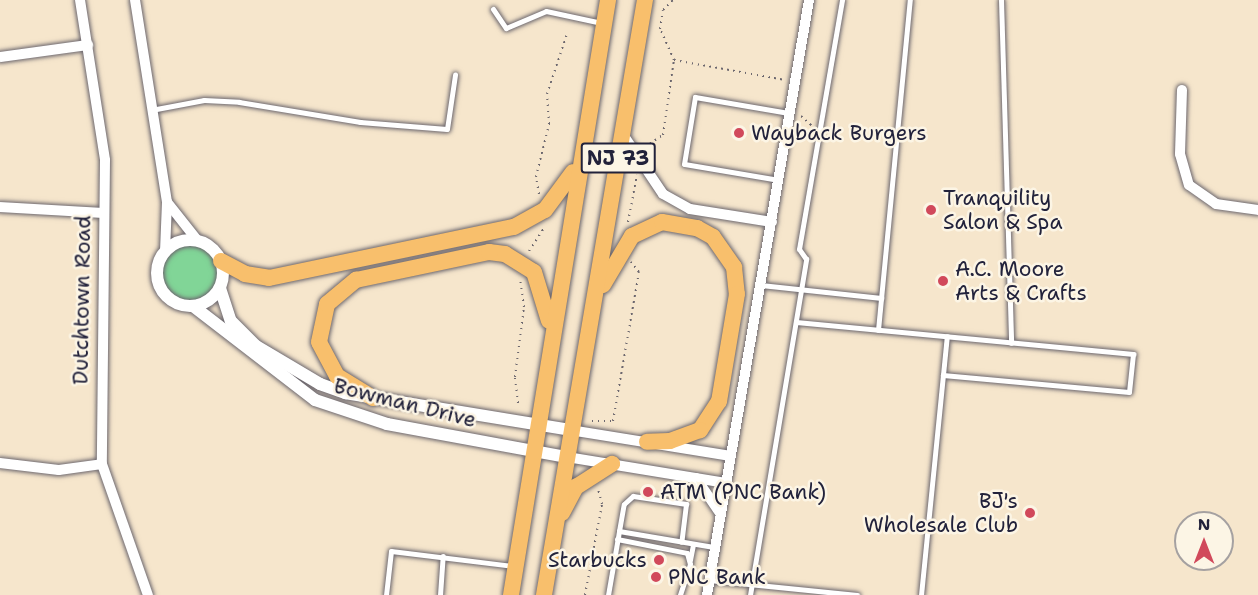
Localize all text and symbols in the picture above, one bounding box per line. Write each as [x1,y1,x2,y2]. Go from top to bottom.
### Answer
place label: Wayback Burgers [751,120,927,146]
marker: Wayback Burgers [732,126,746,140]
road number: NJ 73 [580,141,656,175]
place label: Tranquility Salon & Spa [943,185,1062,235]
marker: Tranquility Salon & Spa [924,203,938,217]
street label: Dutchtown Road [68,215,96,385]
place label: A.C. Moore Arts & Crafts [955,256,1087,306]
marker: A.C. Moore Arts & Crafts [936,274,950,288]
street label: Bowman Drive [331,373,479,433]
place label: ATM (PNC Bank) [660,479,826,505]
marker: ATM (PNC Bank) [641,485,655,499]
place label: BJ's Wholesale Club [864,488,1018,538]
marker: BJ's Wholesale Club [1023,506,1037,520]
north arrow [1174,511,1234,571]
text: N [1198,514,1210,535]
place label: Starbucks [548,547,647,573]
marker: Starbucks [652,553,666,567]
place label: PNC Bank [668,564,766,590]
marker: PNC Bank [649,570,663,584]

